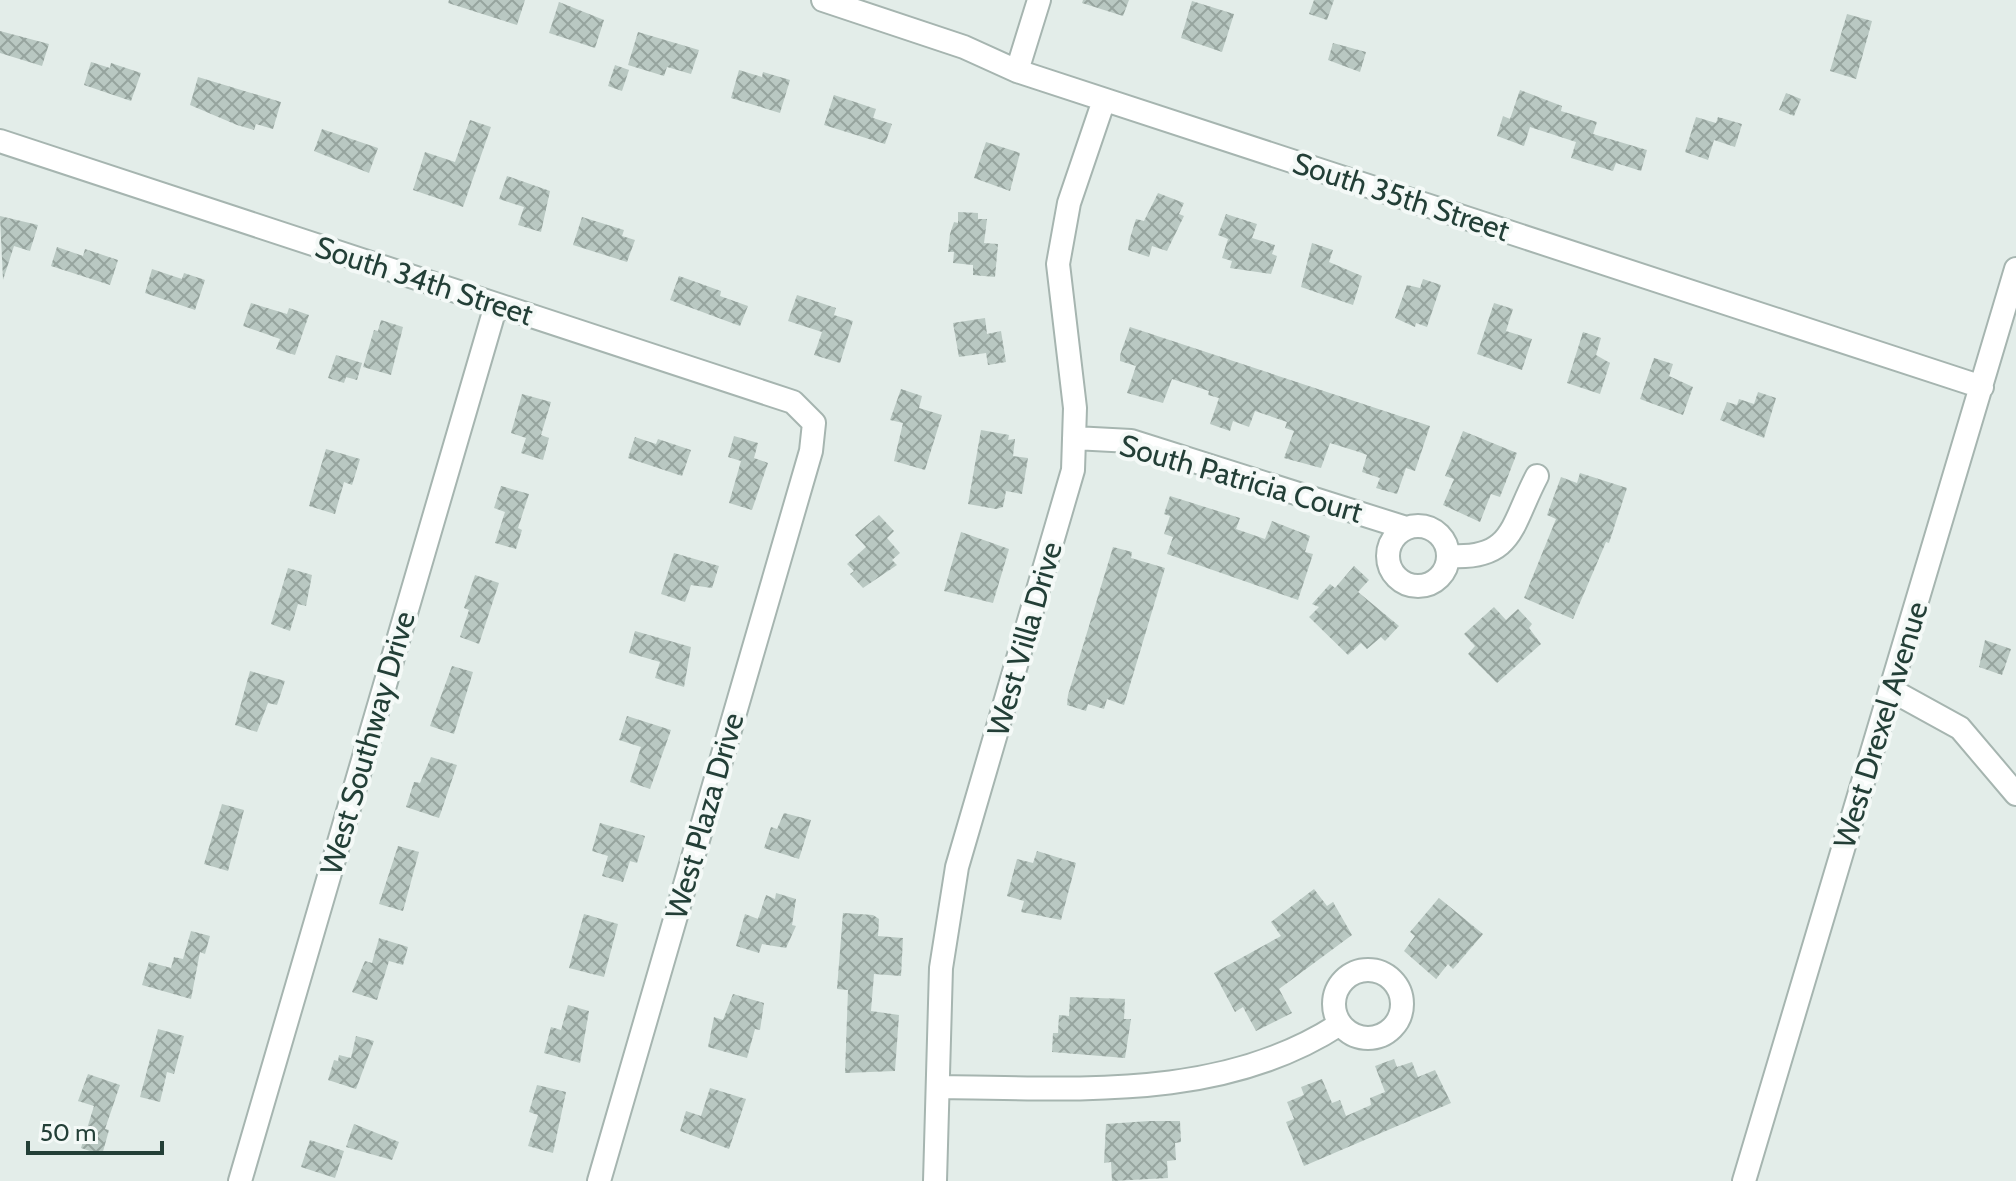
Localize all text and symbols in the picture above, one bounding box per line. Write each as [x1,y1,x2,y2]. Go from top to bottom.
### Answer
street label: South 35th Street [1288,144,1514,249]
street label: South 34th Street [311,228,538,333]
street label: South Patricia Court [1116,426,1367,531]
street label: West Villa Drive [979,537,1070,740]
street label: West Drexel Avenue [1825,597,1936,853]
street label: West Southway Drive [312,607,423,879]
street label: West Plaza Drive [657,708,752,923]
scale bar [28,1105,162,1155]
text: 50 m [40,1118,96,1147]

